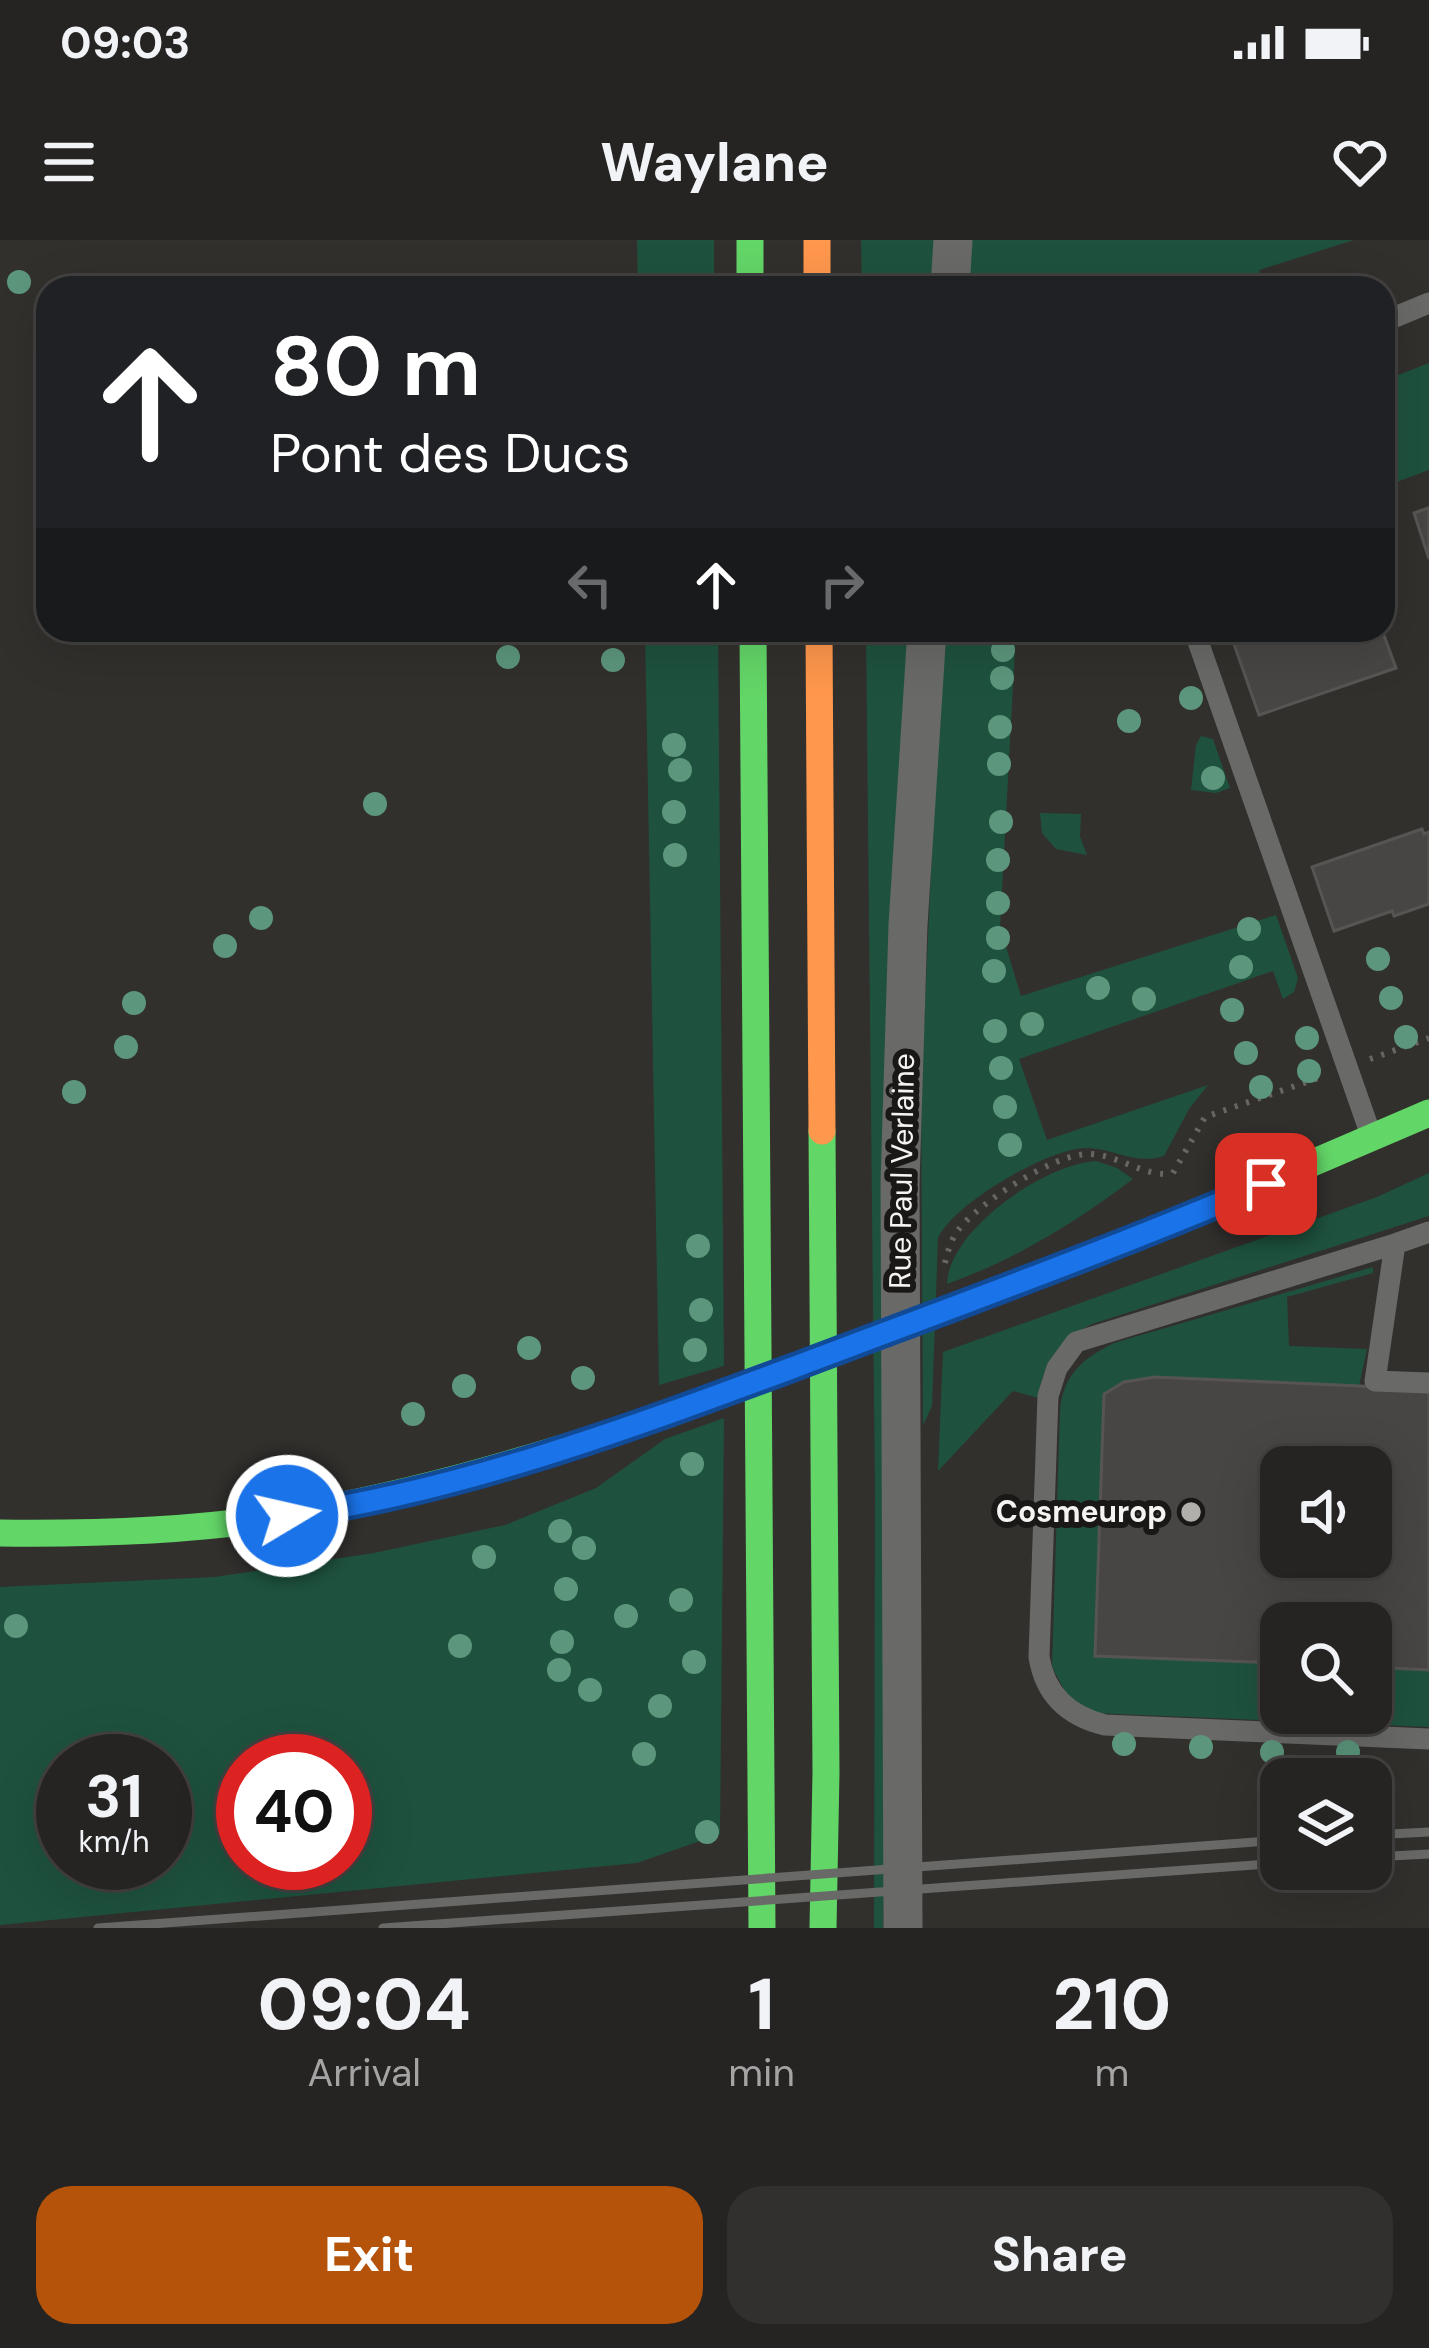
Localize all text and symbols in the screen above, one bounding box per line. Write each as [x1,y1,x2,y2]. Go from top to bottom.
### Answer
text: 09:03 [60,13,191,72]
text: Waylane [600,127,829,198]
icon: menu [36,129,102,195]
icon: heart [1327,129,1393,195]
text: 80 m [270,312,481,421]
icon: ahead [72,324,228,480]
text: Pont des Ducs [270,418,630,489]
icon: left [557,552,623,618]
icon: ahead [683,552,749,618]
icon: right [809,552,875,618]
street label: Rue Paul Verlaine [880,1053,923,1289]
pin [1215,1133,1317,1235]
icon: arrive [1233,1151,1299,1217]
map controls [1260,1446,1392,1890]
button: sound [1260,1446,1392,1578]
position arrow [224,1453,350,1579]
place label: Cosmeurop [996,1492,1167,1531]
marker: Cosmeurop [1178,1499,1204,1525]
button: search [1260,1602,1392,1734]
speed limit sign: 40 [216,1734,372,1890]
text: 31 [85,1757,143,1836]
button: layers [1260,1758,1392,1890]
text: km/h [79,1822,149,1861]
text: 09:04 [258,1958,471,2051]
text: 1 [748,1958,775,2051]
text: 210 [1052,1958,1171,2051]
text: Arrival [307,2047,421,2098]
text: min [728,2047,795,2098]
text: m [1095,2047,1129,2098]
button: Exit [36,2186,703,2324]
button: Share [727,2186,1393,2324]

